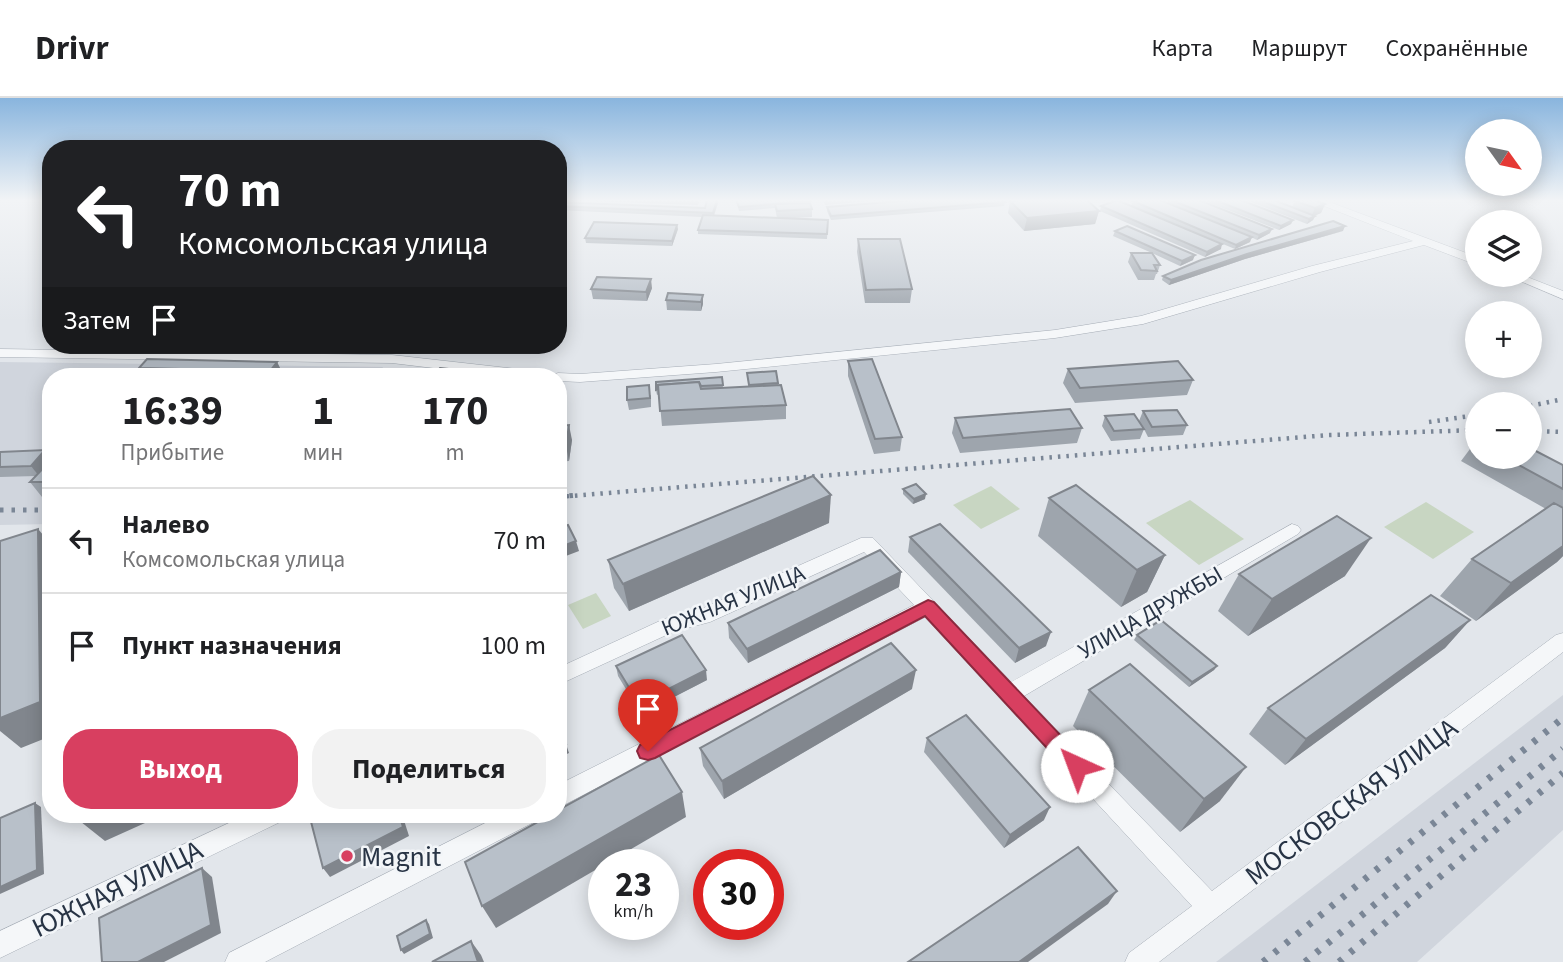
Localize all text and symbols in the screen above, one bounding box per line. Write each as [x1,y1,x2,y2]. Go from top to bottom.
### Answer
text: Drivr [35,25,109,72]
text: Карта [1152,31,1213,66]
text: Маршрут [1251,31,1347,66]
text: Сохранённые [1385,31,1528,66]
north arrow [1465,119,1542,196]
map controls [1465,119,1542,469]
text: 70 m [178,156,282,226]
icon: left [63,168,154,259]
button: layers [1465,210,1542,287]
text: Комсомольская улица [178,221,488,267]
icon: arrive [145,301,183,339]
button: + [1465,301,1542,378]
text: Затем [63,302,131,339]
text: 16:39 [122,381,223,441]
text: 1 [312,381,334,441]
text: 170 [422,381,488,441]
button: − [1465,392,1542,469]
text: Прибытие [121,436,224,469]
text: мин [303,436,343,469]
text: m [446,436,465,469]
text: Налево [122,506,210,543]
icon: left [63,522,101,560]
text: 70 m [493,522,546,559]
text: Комсомольская улица [122,543,345,576]
street label: ЮЖНАЯ УЛИЦА [656,556,811,644]
street label: УЛИЦА ДРУЖБЫ [1072,558,1229,667]
icon: arrive [63,627,101,665]
text: Пункт назначения [122,627,342,664]
text: 100 m [480,627,546,664]
pin [618,679,678,751]
icon: arrive [629,690,667,728]
street label: МОСКОВСКАЯ УЛИЦА [1237,708,1467,895]
button: Выход [63,729,298,809]
button: Поделиться [312,729,546,809]
position arrow [1040,729,1114,803]
street label: ЮЖНАЯ УЛИЦА [25,830,210,948]
place label: Magnit [361,837,442,877]
marker: Magnit [339,848,355,864]
speed limit sign: 30 [693,849,784,940]
text: 23 [615,860,652,910]
text: km/h [614,899,653,924]

